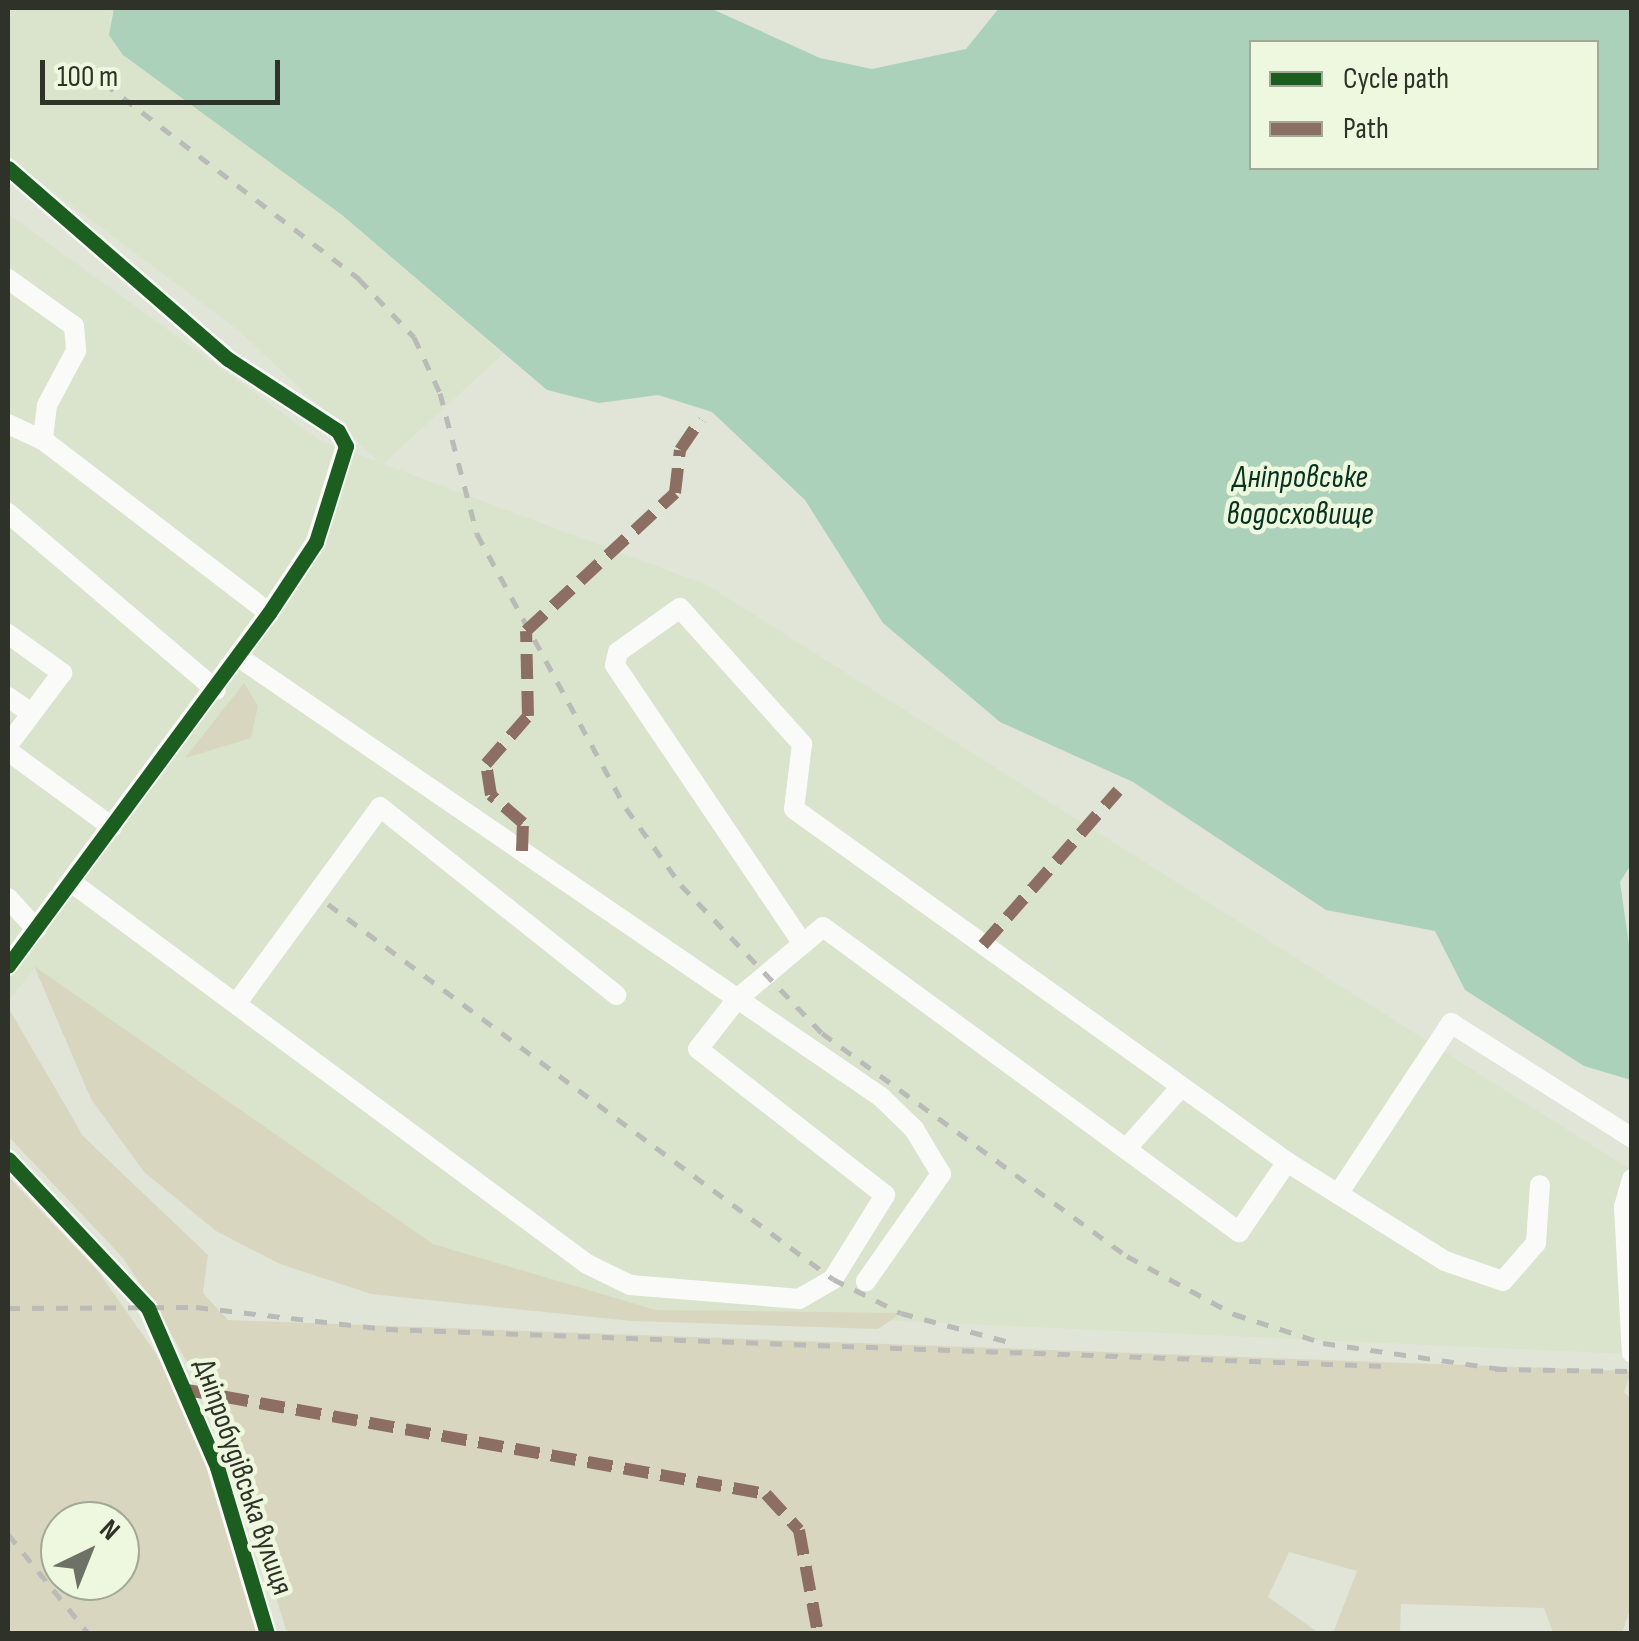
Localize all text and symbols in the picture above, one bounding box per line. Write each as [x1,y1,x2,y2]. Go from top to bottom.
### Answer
scale bar [45,40,285,102]
legend [1249,40,1599,170]
text: 100 m [57,59,118,95]
text: Cycle path [1343,61,1449,97]
text: Path [1343,111,1389,147]
water label: Дніпровське водосховище [1227,460,1373,535]
street label: Дніпробудівська вулиця [186,1354,300,1600]
north arrow [40,1501,140,1601]
text: N [93,1513,126,1547]

